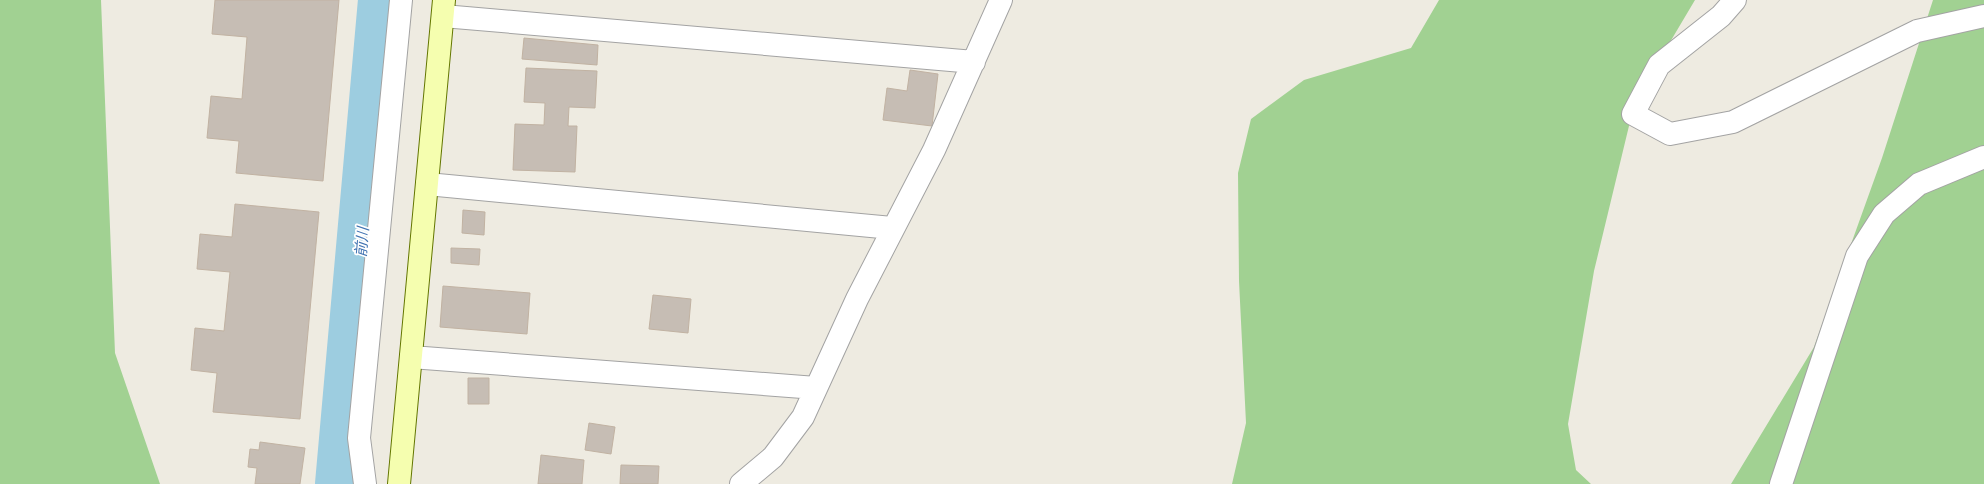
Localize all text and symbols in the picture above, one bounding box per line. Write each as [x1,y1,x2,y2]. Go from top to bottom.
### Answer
water label: 前川 [352,224,372,258]

